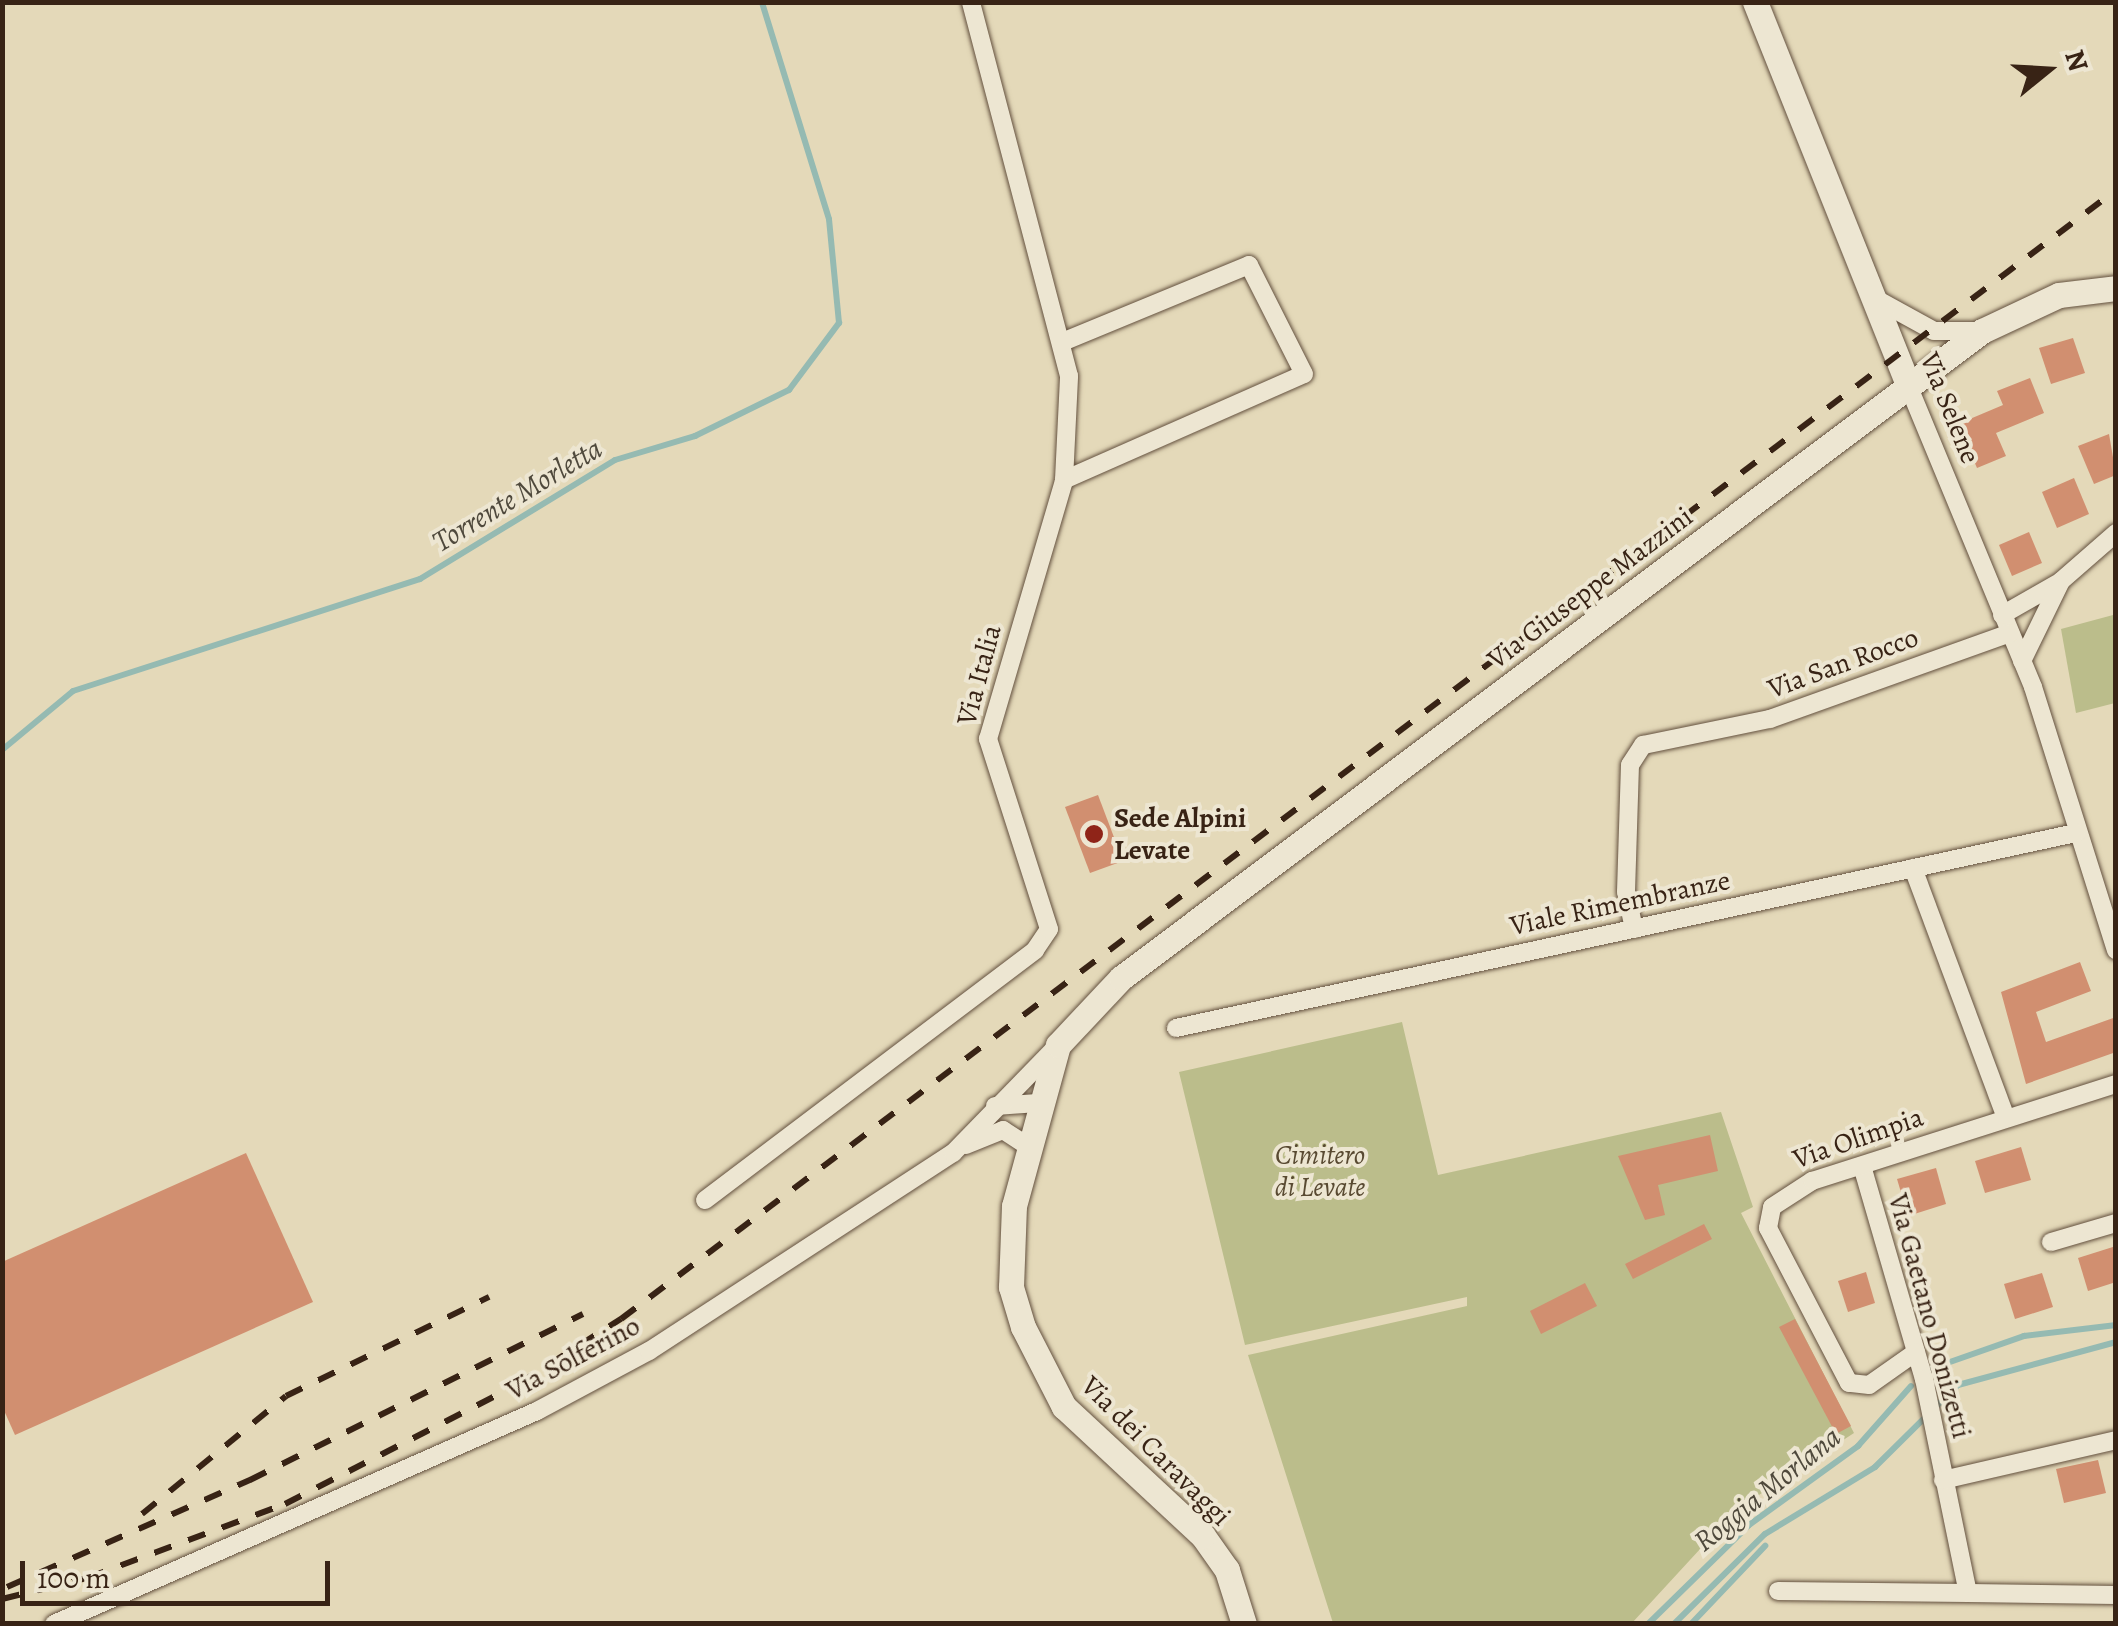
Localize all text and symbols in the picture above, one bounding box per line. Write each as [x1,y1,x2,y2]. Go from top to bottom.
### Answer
north arrow [1998,20,2098,120]
text: N [2055,45,2098,76]
street label: Via Selene [1913,348,1987,468]
water label: Torrente Morletta [426,430,608,560]
street label: Via Giuseppe Mazzini [1481,500,1699,676]
street label: Via San Rocco [1763,620,1923,706]
street label: Via Italia [949,621,1009,729]
place label: Sede Alpini Levate [1114,801,1246,867]
marker: Sede Alpini Levate [1083,823,1105,845]
street label: Viale Rimembranze [1507,863,1733,943]
street label: Via Olimpia [1788,1100,1928,1176]
park label: Cimitero di Levate [1275,1138,1365,1204]
street label: Via Gaetano Donizetti [1881,1190,1979,1442]
street label: Via Solferino [500,1309,646,1407]
street label: Via dei Caravaggi [1074,1369,1238,1533]
water label: Roggia Morlana [1686,1419,1848,1559]
scale bar [25,1541,335,1603]
text: 100 m [37,1558,110,1598]

